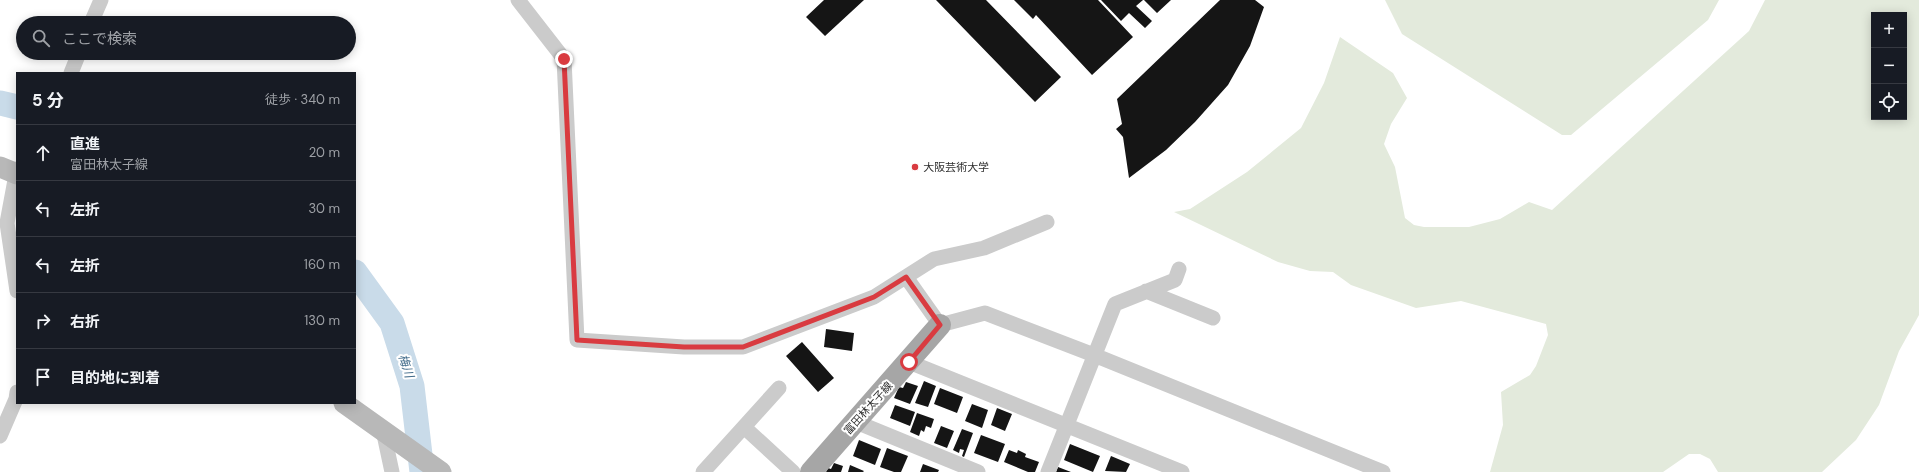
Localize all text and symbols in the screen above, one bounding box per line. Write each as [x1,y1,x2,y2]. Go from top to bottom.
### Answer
map controls [1871,12,1907,120]
button: + [1871,12,1907,48]
search box [16,16,356,60]
icon: search [30,27,52,49]
text: ここで検索 [62,29,137,49]
button: − [1871,48,1907,84]
route end [555,50,573,68]
button: locate [1871,84,1907,120]
text: 5 分 [32,89,64,111]
text: 徒歩 · 340 m [265,91,340,108]
text: 直進 [70,134,100,154]
icon: ahead [32,142,54,164]
text: 20 m [309,144,340,161]
text: 富田林太子線 [70,156,148,173]
place label: 大阪芸術大学 [923,160,989,174]
marker: 大阪芸術大学 [910,162,920,172]
icon: left [32,198,54,220]
text: 左折 [70,200,100,220]
text: 30 m [308,200,340,217]
icon: left [32,254,54,276]
text: 左折 [70,256,100,276]
text: 160 m [304,256,340,273]
icon: right [32,310,54,332]
text: 右折 [70,312,100,332]
text: 130 m [304,312,340,329]
water label: 梅川 [395,352,418,382]
route start [900,353,918,371]
icon: arrive [32,366,54,388]
text: 目的地に到着 [70,368,160,388]
street label: 富田林太子線 [841,379,895,437]

